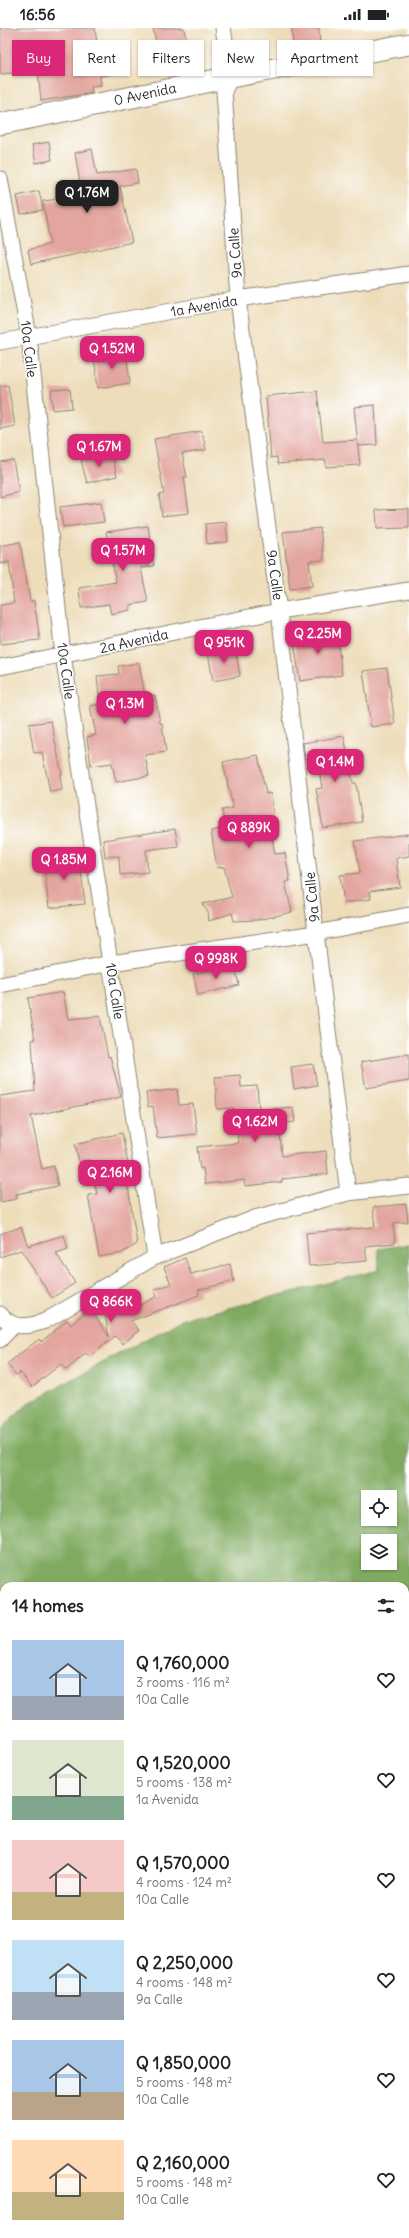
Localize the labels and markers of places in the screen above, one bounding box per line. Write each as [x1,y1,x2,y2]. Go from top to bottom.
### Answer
pin: Q 1.76M [50,180,124,214]
pin: Q 1.52M [75,336,149,370]
pin: Q 1.67M [62,434,136,468]
pin: Q 1.57M [86,538,160,572]
pin: Q 2.25M [281,621,355,655]
pin: Q 951K [191,630,257,664]
pin: Q 1.3M [92,691,158,725]
pin: Q 1.4M [302,749,368,783]
pin: Q 889K [216,815,282,849]
pin: Q 1.85M [27,847,101,881]
pin: Q 998K [183,946,249,980]
pin: Q 1.62M [218,1109,292,1143]
pin: Q 2.16M [73,1160,147,1194]
pin: Q 866K [78,1289,144,1323]

